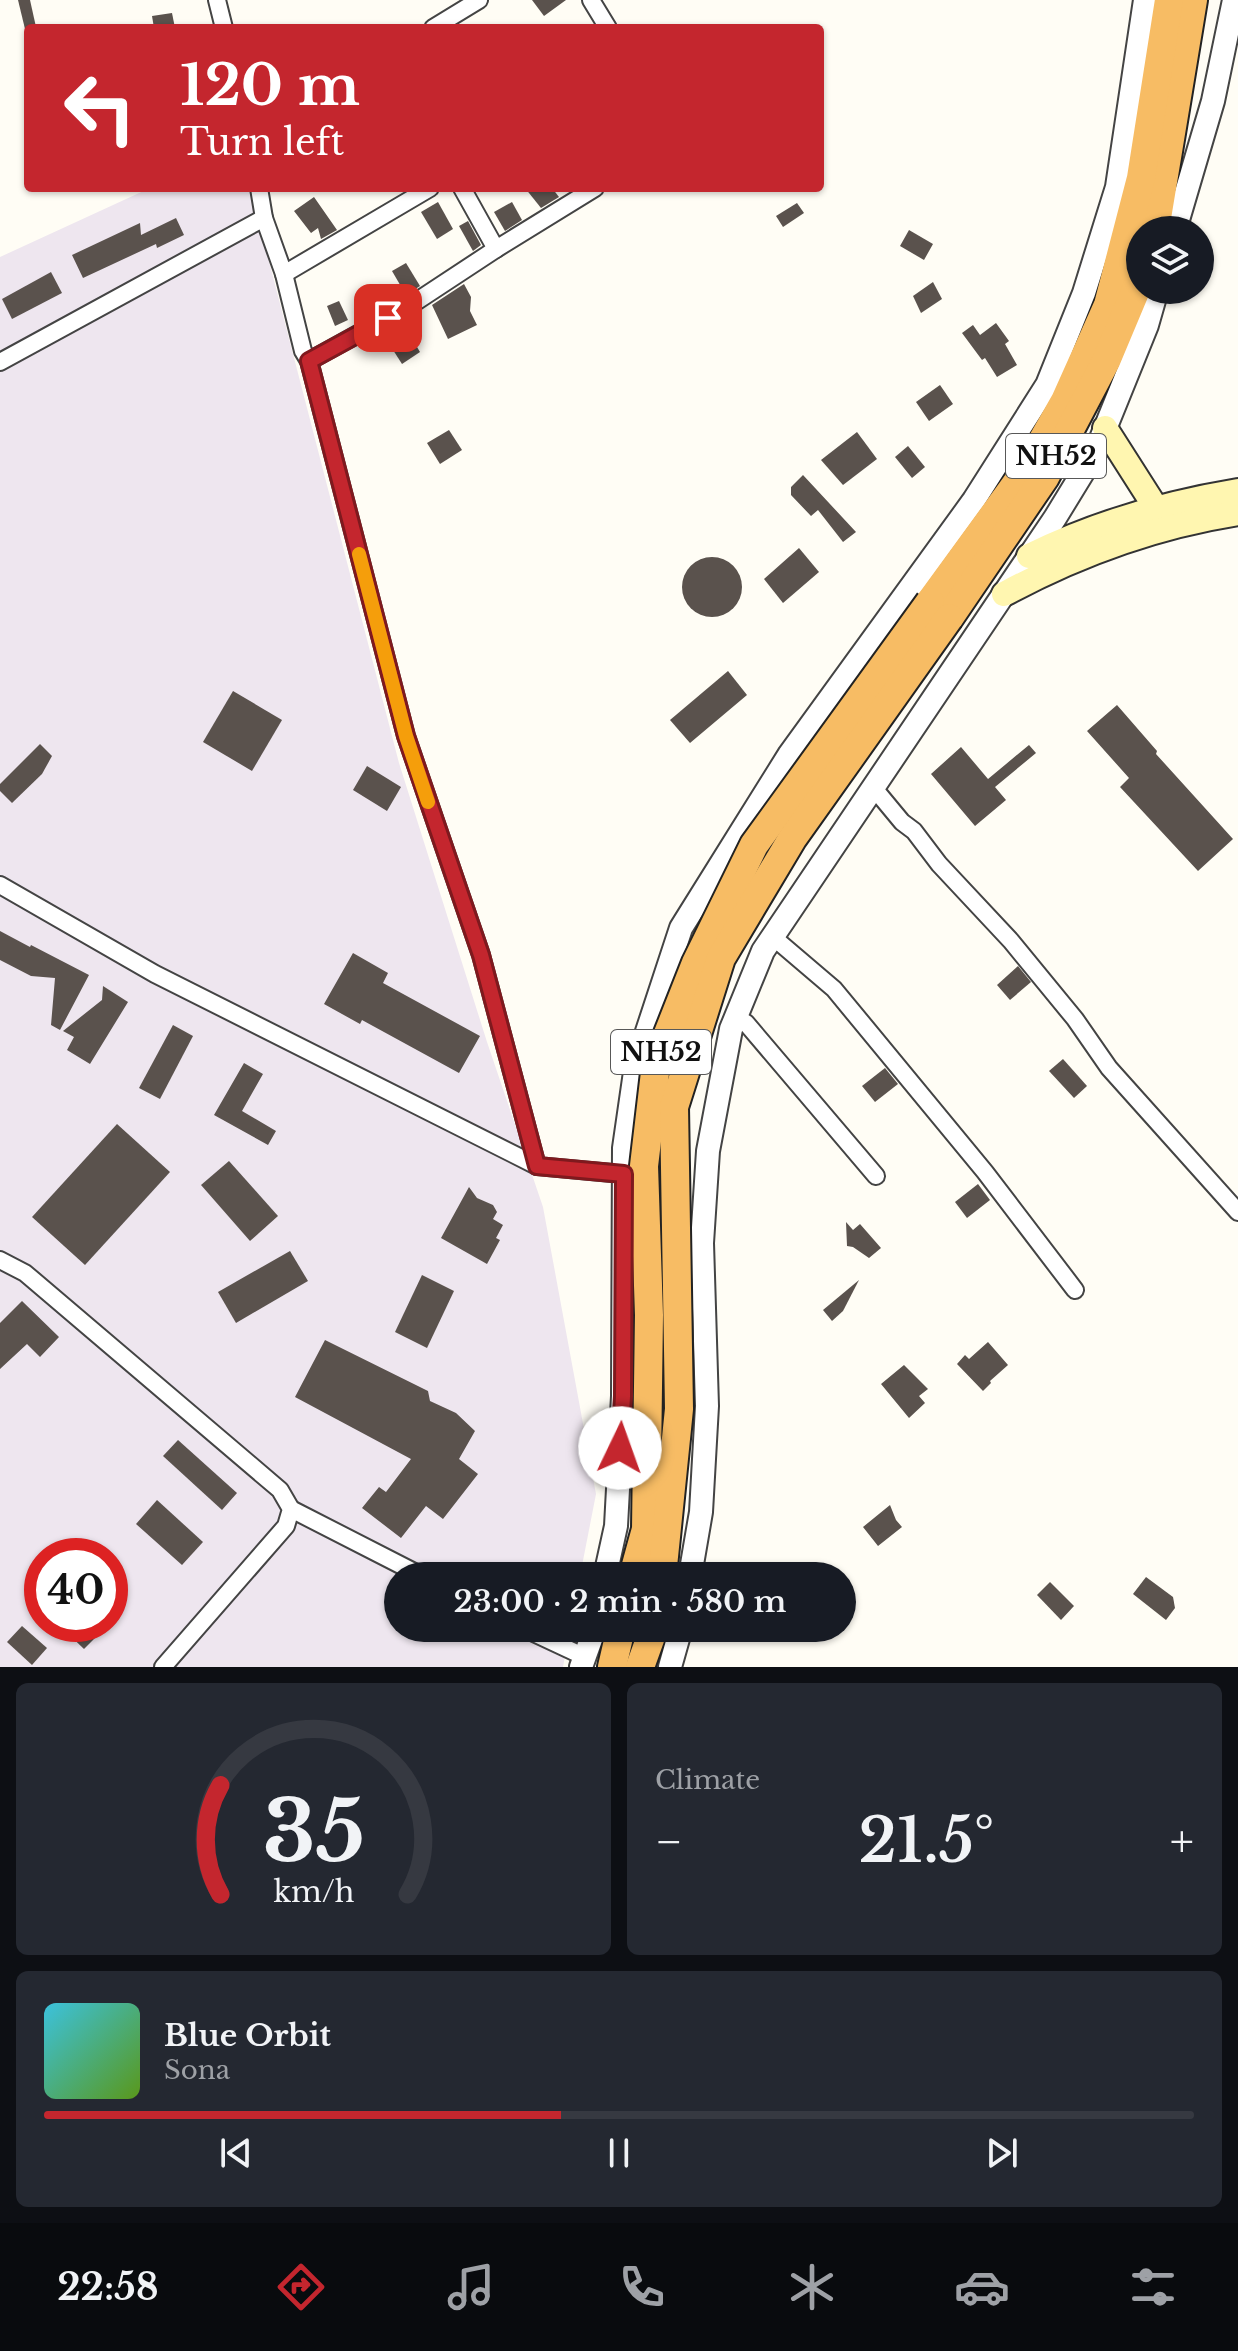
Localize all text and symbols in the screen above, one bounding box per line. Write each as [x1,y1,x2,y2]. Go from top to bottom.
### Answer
text: 120 m [180,51,360,120]
icon: left [48,56,152,160]
text: Turn left [180,120,344,165]
map controls [1126,216,1214,304]
button: layers [1126,216,1214,304]
pin [354,284,422,352]
icon: arrive [366,296,410,340]
road number: NH52 [1006,434,1106,478]
road number: NH52 [611,1030,711,1074]
position arrow [578,1406,662,1490]
speed limit sign: 40 [24,1538,128,1642]
text: 23:00 · 2 min · 580 m [454,1583,786,1620]
text: Climate [655,1764,760,1796]
text: 35 [262,1780,365,1883]
text: 21.5° [858,1804,994,1878]
text: − [655,1814,683,1869]
text: + [1170,1814,1194,1869]
text: km/h [273,1874,354,1910]
text: Blue Orbit [164,2017,331,2054]
text: Sona [164,2054,230,2086]
icon: previous [214,2131,258,2175]
icon: pause [597,2131,641,2175]
icon: next [980,2131,1024,2175]
icon: directions [273,2259,329,2315]
icon: music [443,2259,499,2315]
icon: phone [614,2259,670,2315]
icon: climate [784,2259,840,2315]
icon: car [954,2259,1010,2315]
icon: filters [1125,2259,1181,2315]
text: 22:58 [57,2265,159,2310]

